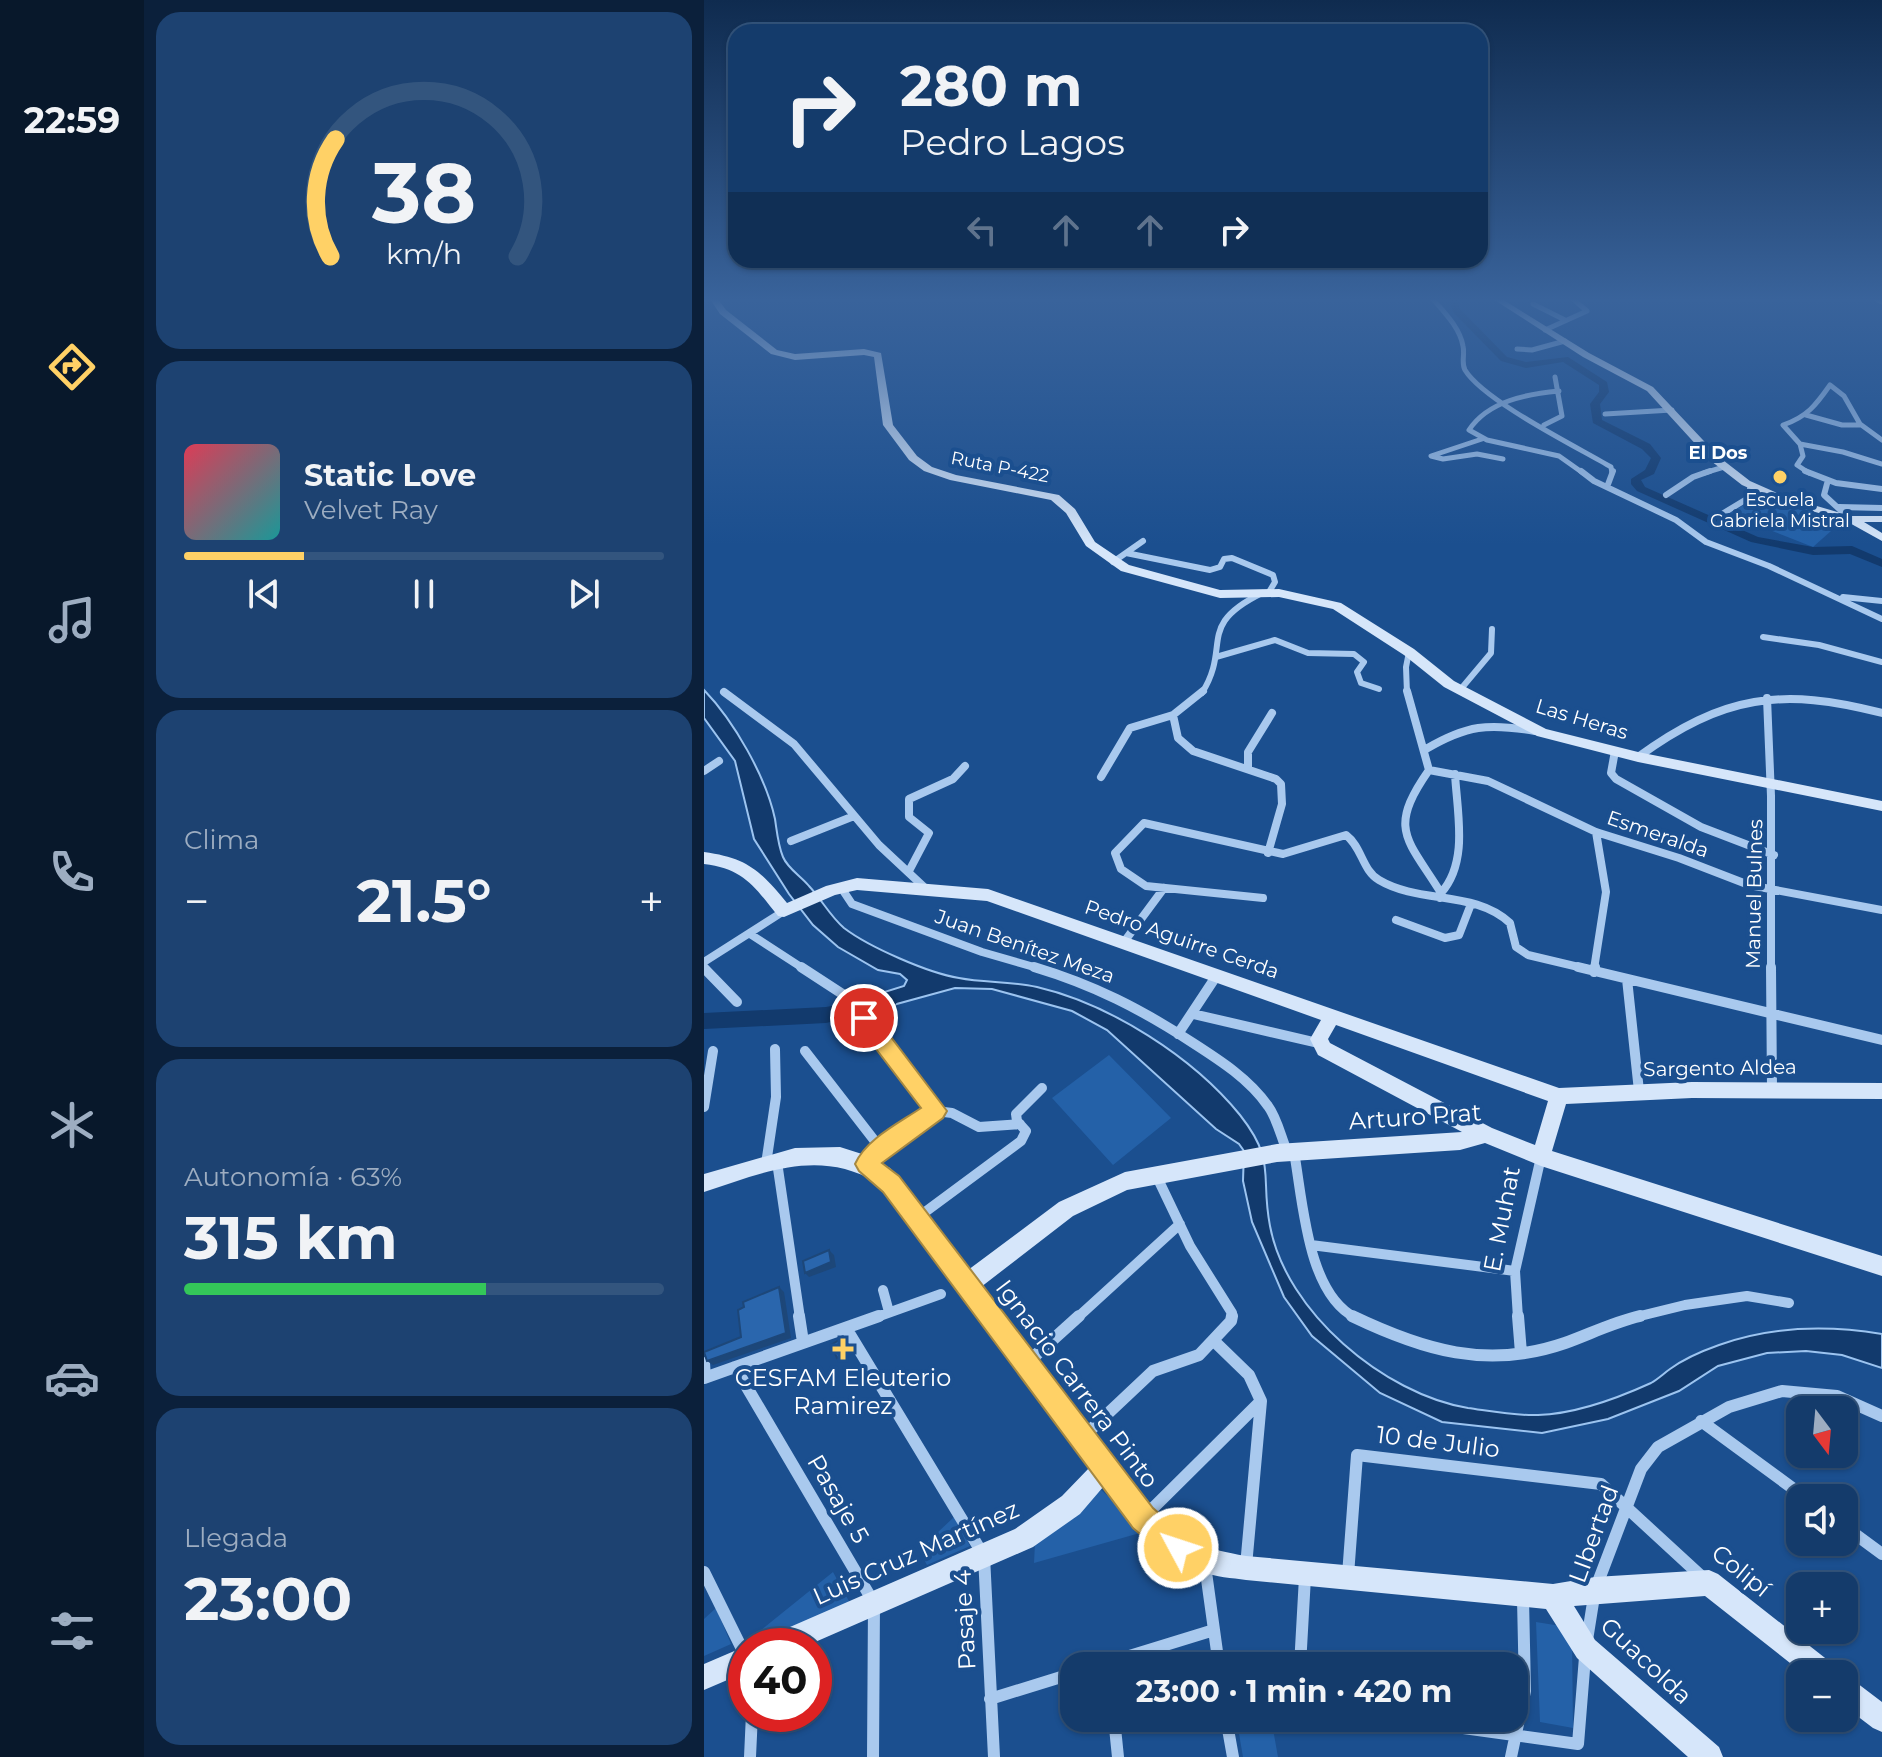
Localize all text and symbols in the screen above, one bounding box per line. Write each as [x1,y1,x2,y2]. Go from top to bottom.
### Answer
text: 280 m [900,52,1083,120]
icon: right [768,56,872,160]
text: 22:59 [24,98,120,142]
text: Pedro Lagos [900,120,1125,164]
text: 38 [371,141,476,243]
icon: left [960,208,1004,252]
icon: ahead [1044,208,1088,252]
icon: ahead [1128,208,1172,252]
icon: right [1212,208,1256,252]
text: km/h [386,236,462,271]
icon: directions [44,339,100,395]
district label: El Dos [1689,442,1748,464]
street label: Ruta P-422 [949,447,1051,487]
text: Static Love [304,457,476,494]
marker: Escuela Gabriela Mistral [1771,468,1789,486]
place label: Escuela Gabriela Mistral [1710,489,1850,532]
text: Velvet Ray [304,494,438,526]
icon: previous [242,572,286,616]
icon: pause [402,572,446,616]
icon: next [562,572,606,616]
icon: music [44,592,100,648]
street label: Las Heras [1533,694,1631,745]
street label: Esmeralda [1604,805,1712,863]
street label: Manuel Bulnes [1741,819,1767,969]
text: Clima [184,824,259,856]
icon: phone [44,844,100,900]
text: 21.5° [356,864,492,937]
text: − [184,874,209,928]
text: + [639,874,664,928]
street label: Pedro Aguirre Cerda [1082,894,1282,984]
street label: Juan Benítez Meza [931,904,1118,988]
pin [830,984,898,1052]
icon: arrive [842,996,886,1040]
street label: Sargento Aldea [1643,1055,1797,1081]
icon: climate [44,1097,100,1153]
street label: Arturo Prat [1348,1097,1483,1136]
text: Autonomía · 63% [184,1161,402,1193]
street label: E. Muhat [1477,1163,1526,1274]
text: 315 km [184,1201,398,1274]
street label: Ignacio Carrera Pinto [990,1274,1165,1493]
marker: CESFAM Eleuterio Ramirez [832,1338,854,1360]
icon: car [44,1350,100,1406]
place label: CESFAM Eleuterio Ramirez [735,1363,951,1420]
north arrow [1786,1396,1858,1468]
map controls [1786,1396,1858,1732]
street label: 10 de Julio [1375,1420,1501,1463]
street label: Pasaje 5 [801,1449,875,1548]
street label: LIbertad [1562,1481,1625,1587]
button: sound [1786,1484,1858,1556]
street label: Luis Cruz Martínez [809,1494,1023,1611]
position arrow [1136,1506,1220,1590]
text: Llegada [184,1522,288,1554]
street label: Colipí [1706,1538,1778,1604]
text: 23:00 [184,1562,352,1635]
street label: Pasaje 4 [947,1569,982,1671]
button: + [1786,1572,1858,1644]
icon: filters [44,1603,100,1659]
street label: Guacolda [1595,1611,1698,1710]
speed limit sign: 40 [728,1628,832,1732]
button: − [1786,1660,1858,1732]
text: 23:00 · 1 min · 420 m [1136,1673,1452,1710]

